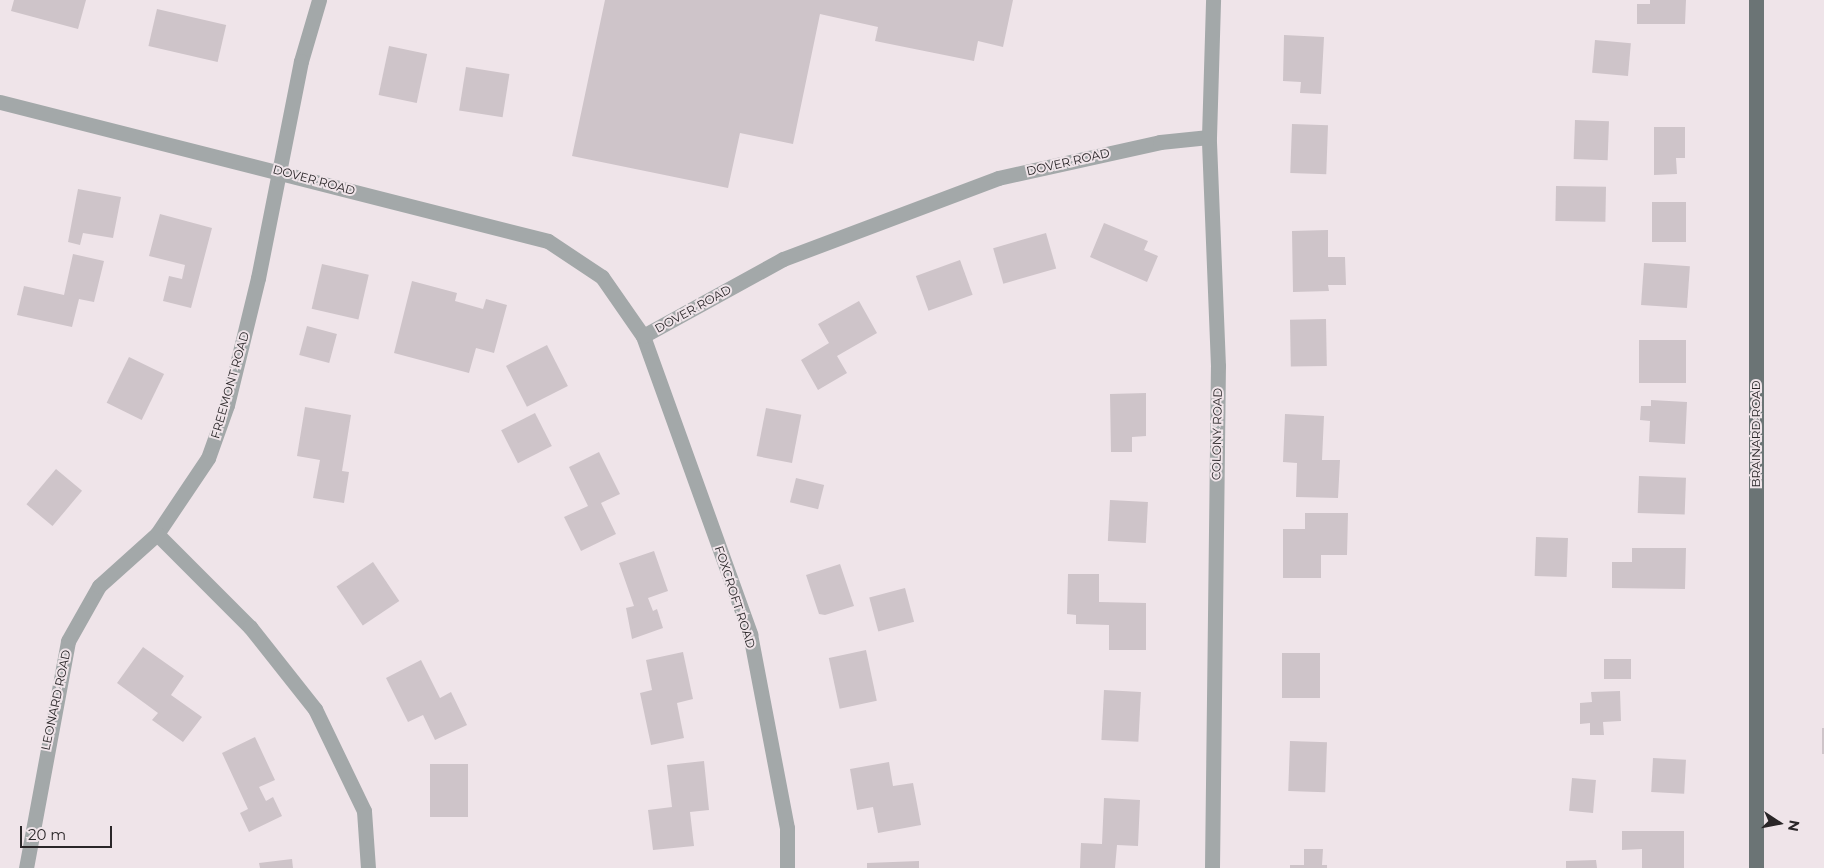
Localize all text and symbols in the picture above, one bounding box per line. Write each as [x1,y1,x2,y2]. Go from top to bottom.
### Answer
street label: DOVER ROAD [1025,145,1111,179]
street label: DOVER ROAD [271,162,357,198]
street label: DOVER ROAD [652,282,734,336]
street label: FREEMONT ROAD [208,330,252,440]
street label: BRAINARD ROAD [1749,380,1763,488]
street label: COLONY ROAD [1209,388,1225,480]
street label: FOXCROFT ROAD [712,544,758,650]
street label: LEONARD ROAD [38,648,74,752]
north arrow [1754,798,1804,848]
scale bar [22,816,115,848]
text: N [1784,819,1804,833]
text: 20 m [28,825,66,844]

